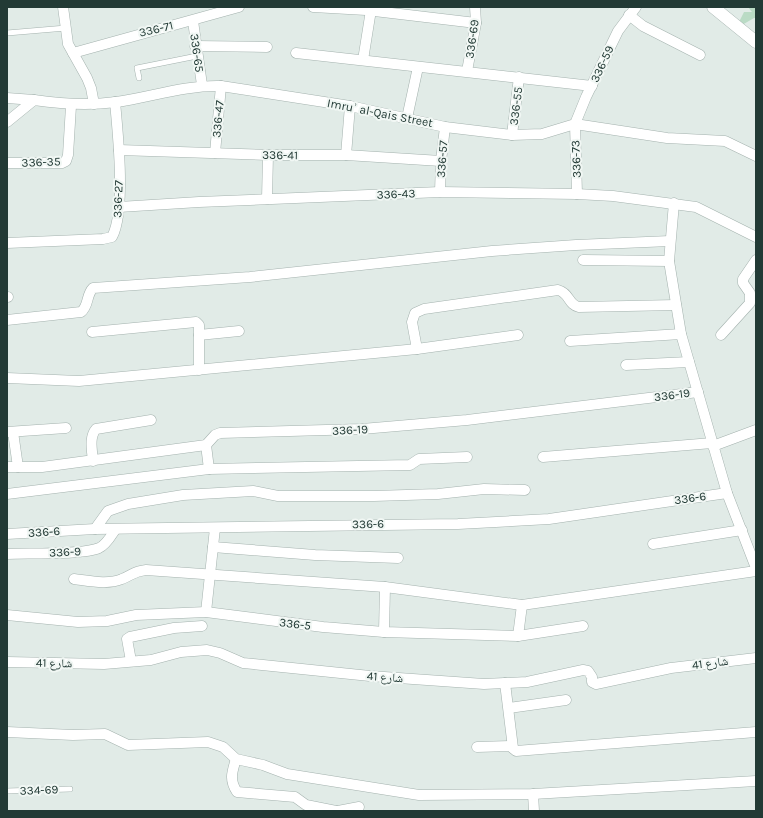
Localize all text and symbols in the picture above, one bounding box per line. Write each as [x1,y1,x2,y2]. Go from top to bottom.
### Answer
street label: 336-71 [137,18,175,40]
street label: 336-69 [462,19,482,59]
street label: 336-65 [187,33,207,73]
street label: 336-59 [587,43,617,85]
street label: 336-55 [507,86,525,126]
street label: Imruʾ al-Qais Street [326,96,434,130]
street label: 336-47 [209,99,227,138]
street label: 336-57 [434,139,450,178]
street label: 336-73 [568,140,584,178]
street label: 336-41 [262,148,298,162]
street label: 336-35 [21,154,61,170]
street label: 336-27 [110,180,126,218]
street label: 336-43 [376,186,416,202]
street label: 336-19 [653,386,691,404]
street label: 336-19 [332,422,368,438]
street label: 336-6 [673,489,707,507]
street label: 336-6 [352,517,384,531]
street label: 336-6 [28,524,61,540]
street label: 336-9 [49,544,81,560]
street label: 336-5 [278,615,312,633]
street label: شارع 41 [691,654,729,673]
street label: شارع 41 [36,656,72,671]
street label: شارع 41 [366,669,404,686]
street label: 334-69 [19,782,59,798]

